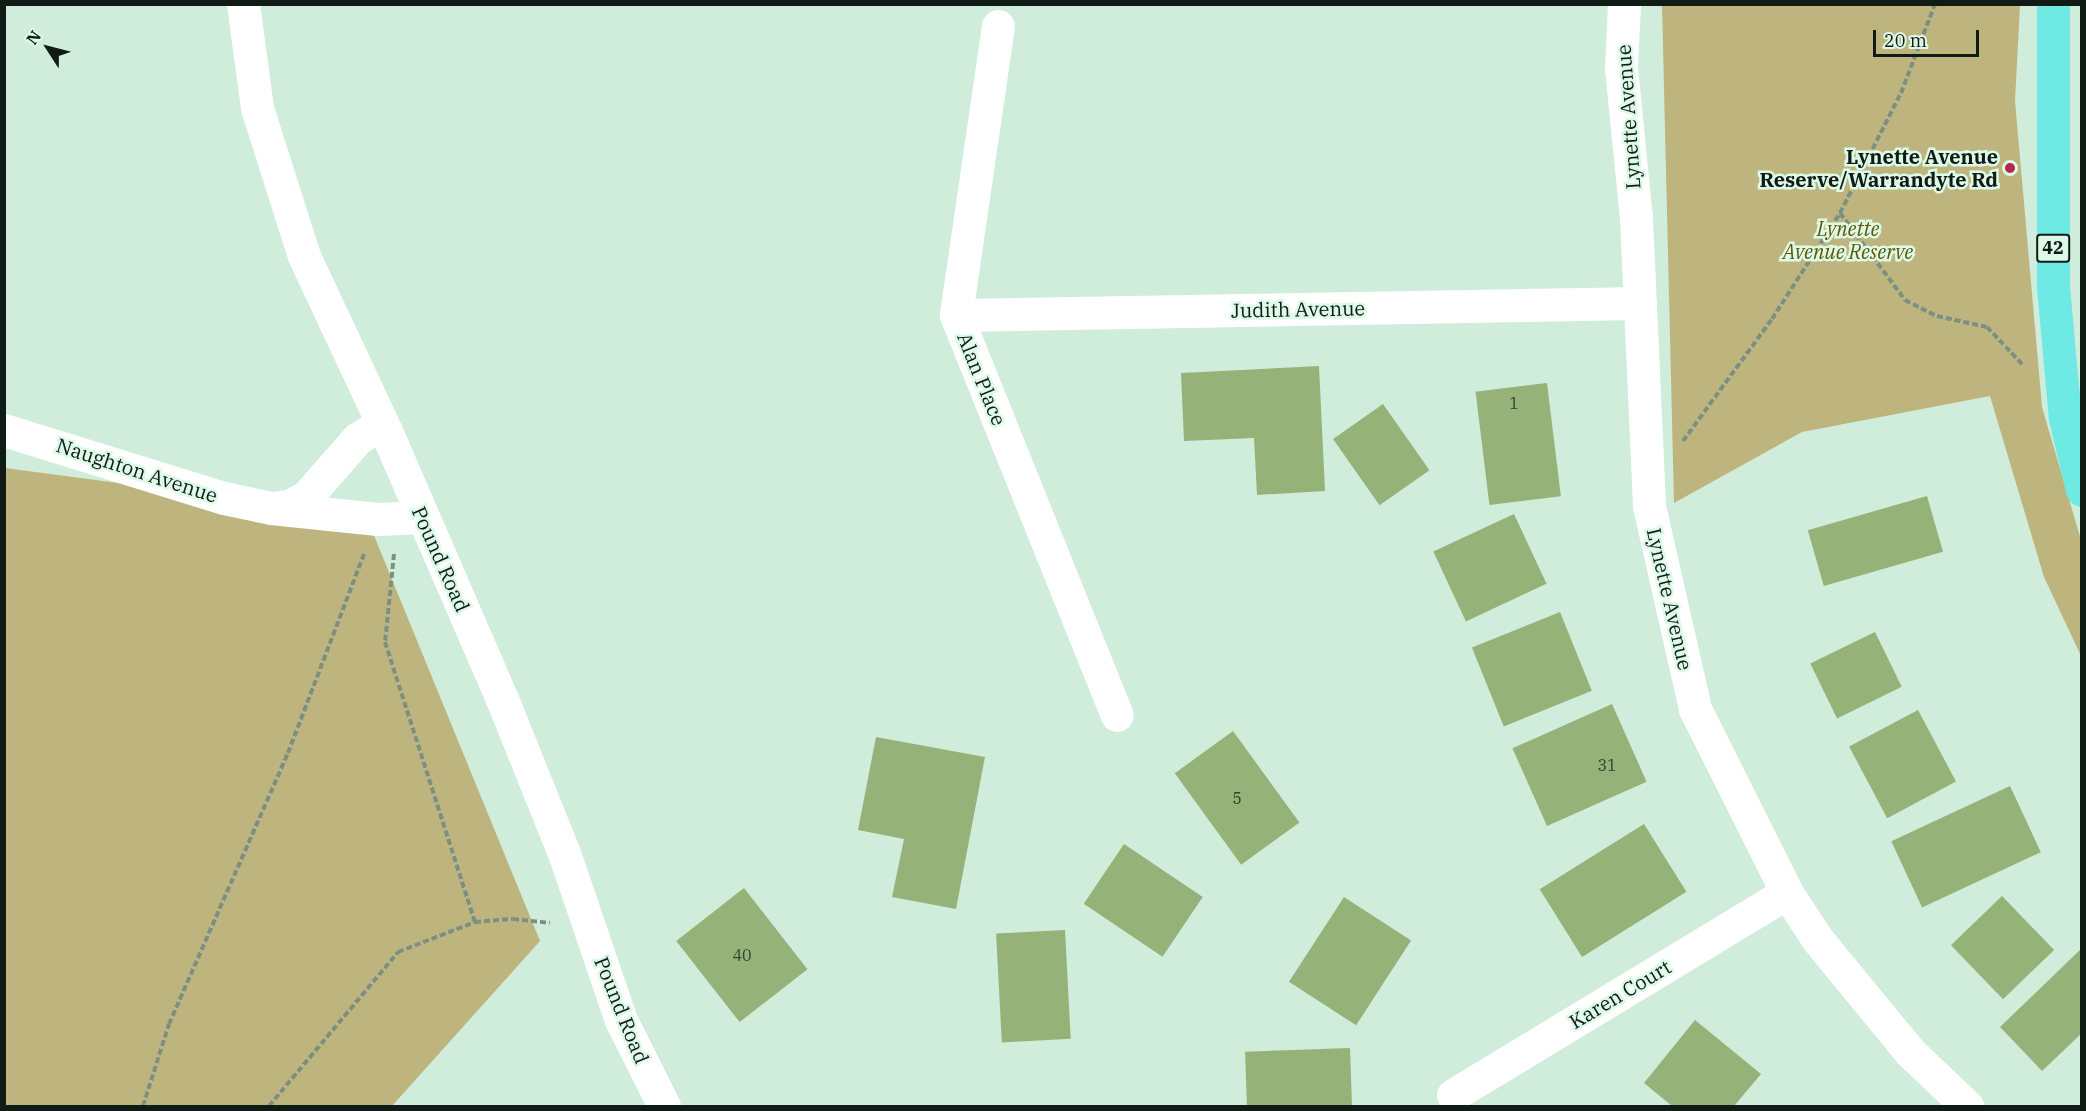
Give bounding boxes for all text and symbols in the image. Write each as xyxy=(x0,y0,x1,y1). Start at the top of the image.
north arrow xyxy=(18,18,78,78)
scale bar xyxy=(1876,18,1982,56)
text: N xyxy=(22,26,45,48)
text: 20 m xyxy=(1884,29,1927,52)
street label: Lynette Avenue xyxy=(1611,44,1645,190)
place label: Lynette Avenue Reserve/Warrandyte Rd xyxy=(1760,144,1998,191)
marker: Lynette Avenue Reserve/Warrandyte Rd xyxy=(2003,161,2017,175)
park label: Lynette Avenue Reserve xyxy=(1783,216,1913,263)
road number: 42 xyxy=(2035,233,2071,263)
street label: Judith Avenue xyxy=(1231,296,1365,322)
street label: Alan Place xyxy=(952,329,1012,429)
house number: 1 xyxy=(1509,393,1519,413)
street label: Naughton Avenue xyxy=(53,433,221,507)
street label: Pound Road xyxy=(407,502,475,616)
street label: Lynette Avenue xyxy=(1642,526,1698,672)
house number: 31 xyxy=(1597,755,1617,775)
house number: 5 xyxy=(1232,788,1242,808)
house number: 40 xyxy=(732,945,752,965)
street label: Pound Road xyxy=(590,953,654,1067)
street label: Karen Court xyxy=(1565,954,1675,1034)

